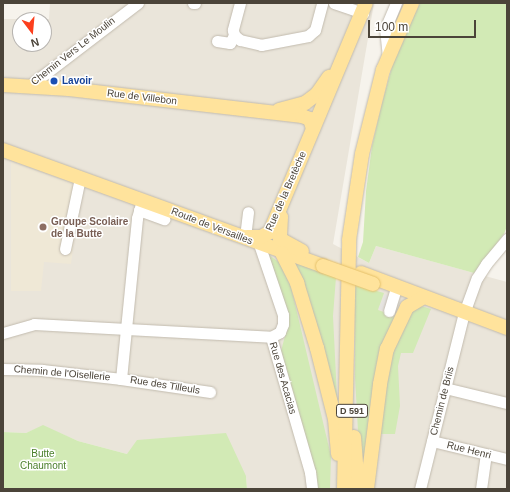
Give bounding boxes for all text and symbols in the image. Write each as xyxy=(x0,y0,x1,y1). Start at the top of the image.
north arrow xyxy=(12,12,52,52)
scale bar xyxy=(370,12,478,38)
street label: Chemin Vers Le Moulin xyxy=(29,14,117,88)
text: 100 m xyxy=(375,20,408,34)
text: N xyxy=(30,36,41,49)
place label: Lavoir xyxy=(62,75,92,87)
marker: Lavoir xyxy=(49,76,59,86)
street label: Rue de Villebon xyxy=(106,87,178,107)
street label: Rue de la Bretèche xyxy=(263,149,309,233)
street label: Route de Versailles xyxy=(170,205,254,247)
place label: Groupe Scolaire de la Butte xyxy=(51,215,128,238)
marker: Groupe Scolaire de la Butte xyxy=(38,222,48,232)
street label: Rue des Acacias xyxy=(267,340,299,416)
street label: Chemin de l'Oisellerie xyxy=(13,363,111,383)
street label: Chemin de Briis xyxy=(428,365,456,437)
street label: Rue des Tilleuls xyxy=(129,374,201,396)
road number: D 591 xyxy=(335,404,369,418)
street label: Rue Henri xyxy=(446,439,492,461)
park label: Butte Chaumont xyxy=(20,447,66,470)

